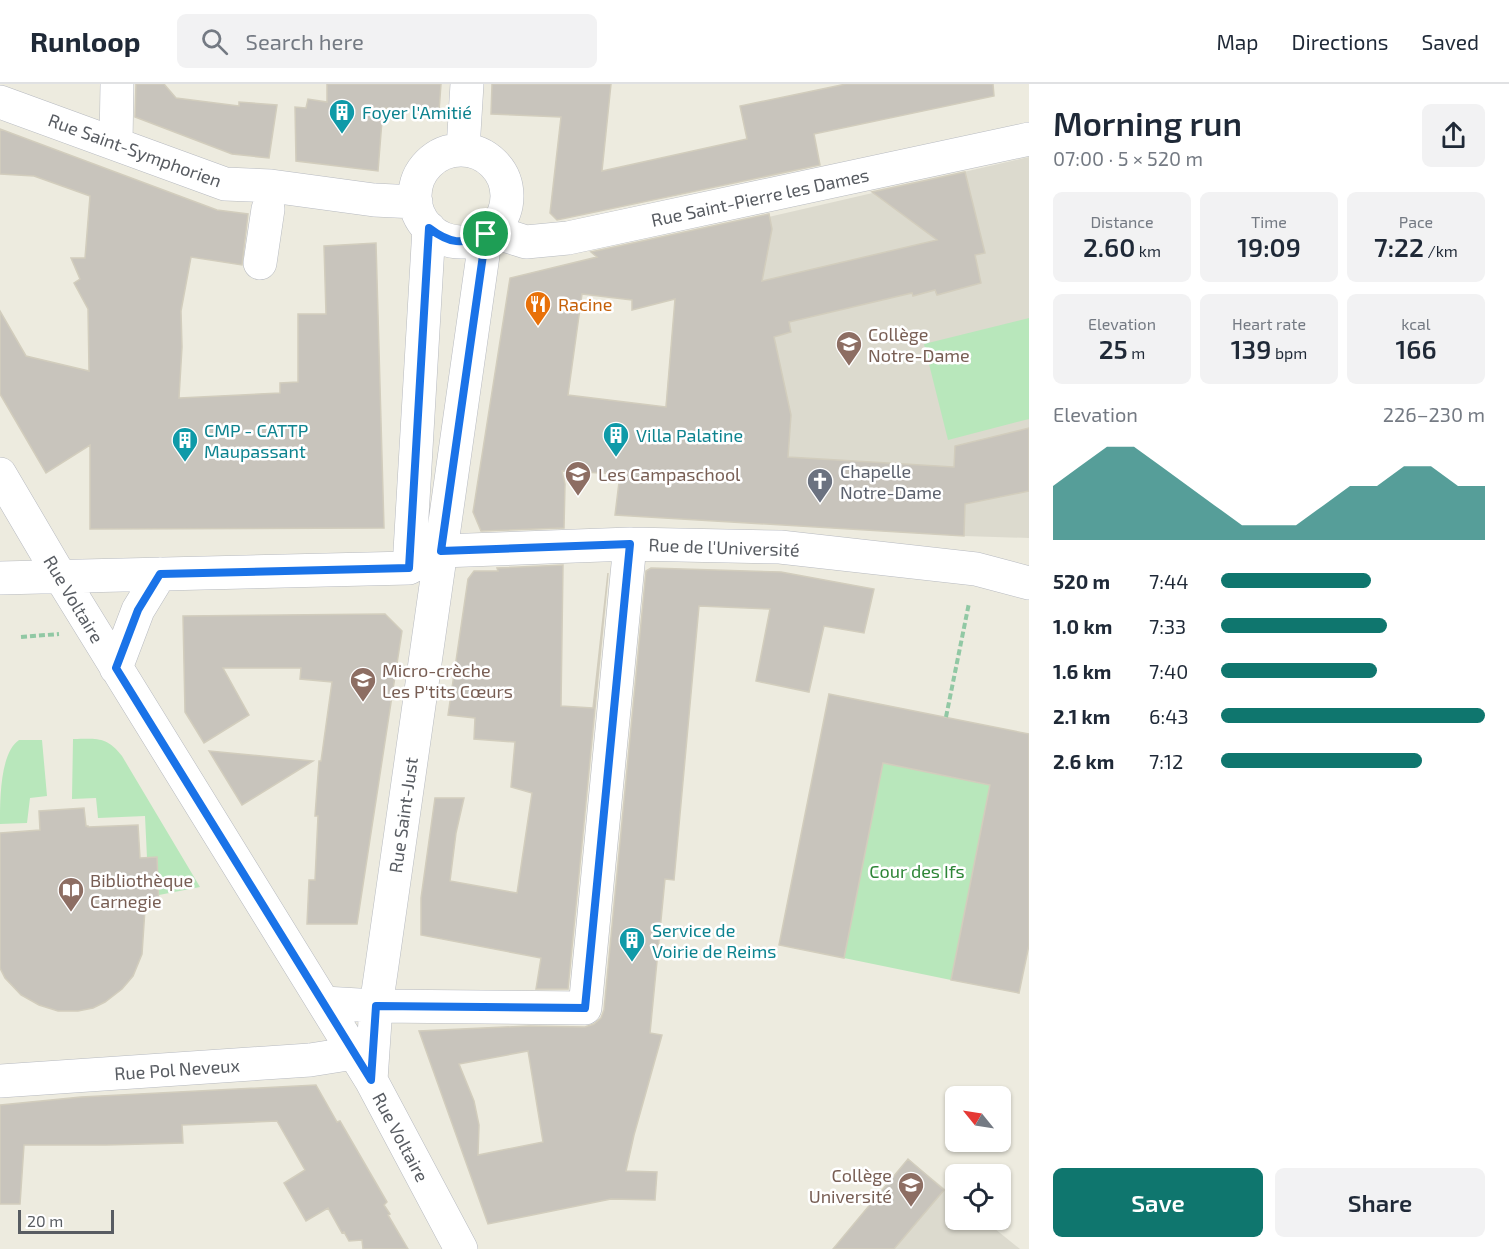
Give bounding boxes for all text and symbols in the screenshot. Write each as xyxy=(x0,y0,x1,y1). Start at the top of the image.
search box xyxy=(177,14,597,68)
text: Runloop xyxy=(30,24,141,58)
icon: search xyxy=(198,25,231,58)
text: Search here xyxy=(246,28,364,54)
text: Map xyxy=(1216,29,1259,54)
text: Directions xyxy=(1292,29,1388,54)
text: Saved xyxy=(1421,29,1479,54)
building icon: Foyer l'Amitié xyxy=(327,97,357,135)
place label: Foyer l'Amitié xyxy=(362,101,472,123)
text: Morning run xyxy=(1053,103,1242,143)
button: share xyxy=(1422,104,1485,167)
street label: Rue Saint-Symphorien xyxy=(45,108,225,192)
text: 07:00 · 5 × 520 m xyxy=(1053,146,1203,170)
street label: Rue Saint-Pierre les Dames xyxy=(649,163,871,231)
pin xyxy=(460,208,511,259)
text: Distance xyxy=(1090,212,1154,231)
text: Time xyxy=(1251,212,1287,231)
text: Pace xyxy=(1399,212,1433,231)
icon: arrive xyxy=(469,217,502,250)
text: 2.60 xyxy=(1083,231,1135,262)
text: 19:09 xyxy=(1237,231,1301,262)
text: 7:22 xyxy=(1374,231,1424,262)
text: km xyxy=(1135,241,1161,260)
text: /km xyxy=(1424,241,1458,260)
restaurant icon: Racine xyxy=(523,289,553,327)
place label: Racine xyxy=(558,293,612,315)
text: Elevation xyxy=(1088,314,1156,333)
text: Heart rate xyxy=(1232,314,1306,333)
text: kcal xyxy=(1401,314,1431,333)
place label: Collège Notre-Dame xyxy=(868,323,970,366)
school or university icon: Collège Notre-Dame xyxy=(834,329,864,367)
text: 25 xyxy=(1099,333,1128,364)
text: 139 xyxy=(1231,333,1271,364)
text: 166 xyxy=(1395,333,1437,364)
text: m xyxy=(1128,343,1145,362)
text: bpm xyxy=(1271,343,1307,362)
text: Elevation xyxy=(1053,402,1138,426)
text: 226–230 m xyxy=(1383,402,1485,426)
place label: CMP - CATTP Maupassant xyxy=(204,419,308,462)
building icon: Villa Palatine xyxy=(601,420,631,458)
place label: Villa Palatine xyxy=(636,424,743,446)
building icon: CMP - CATTP Maupassant xyxy=(170,425,200,463)
school or university icon: Les Campaschool xyxy=(563,459,593,497)
place label: Chapelle Notre-Dame xyxy=(840,460,942,503)
place label: Les Campaschool xyxy=(598,463,741,485)
church icon: Chapelle Notre-Dame xyxy=(805,466,835,504)
street label: Rue de l'Université xyxy=(648,533,800,561)
street label: Rue Voltaire xyxy=(39,551,109,647)
text: 520 m xyxy=(1053,569,1110,593)
text: 7:44 xyxy=(1149,569,1189,593)
text: 1.0 km xyxy=(1053,614,1112,638)
text: 7:33 xyxy=(1149,614,1186,638)
place label: Micro-crèche Les P'tits Cœurs xyxy=(382,659,513,702)
text: 1.6 km xyxy=(1053,659,1111,683)
text: 7:40 xyxy=(1149,659,1188,683)
school or university icon: Micro-crèche Les P'tits Cœurs xyxy=(348,665,378,703)
text: 2.1 km xyxy=(1053,704,1110,728)
text: 6:43 xyxy=(1149,704,1189,728)
text: 2.6 km xyxy=(1053,749,1114,773)
text: 7:12 xyxy=(1149,749,1183,773)
street label: Rue Saint-Just xyxy=(384,756,422,874)
park label: Cour des Ifs xyxy=(869,860,965,882)
place label: Bibliothèque Carnegie xyxy=(90,869,193,912)
library icon: Bibliothèque Carnegie xyxy=(56,875,86,913)
place label: Service de Voirie de Reims xyxy=(652,919,776,962)
building icon: Service de Voirie de Reims xyxy=(617,925,647,963)
street label: Rue Pol Neveux xyxy=(113,1054,241,1084)
north arrow xyxy=(945,1086,1011,1152)
map controls xyxy=(945,1086,1011,1230)
street label: Rue Voltaire xyxy=(368,1088,434,1186)
place label: Collège Université xyxy=(809,1164,892,1207)
button: locate xyxy=(945,1164,1011,1230)
button: Save xyxy=(1053,1168,1263,1237)
button: Share xyxy=(1275,1168,1485,1237)
school or university icon: Collège Université xyxy=(896,1170,926,1208)
scale bar xyxy=(18,1207,114,1234)
text: 20 m xyxy=(27,1211,63,1230)

